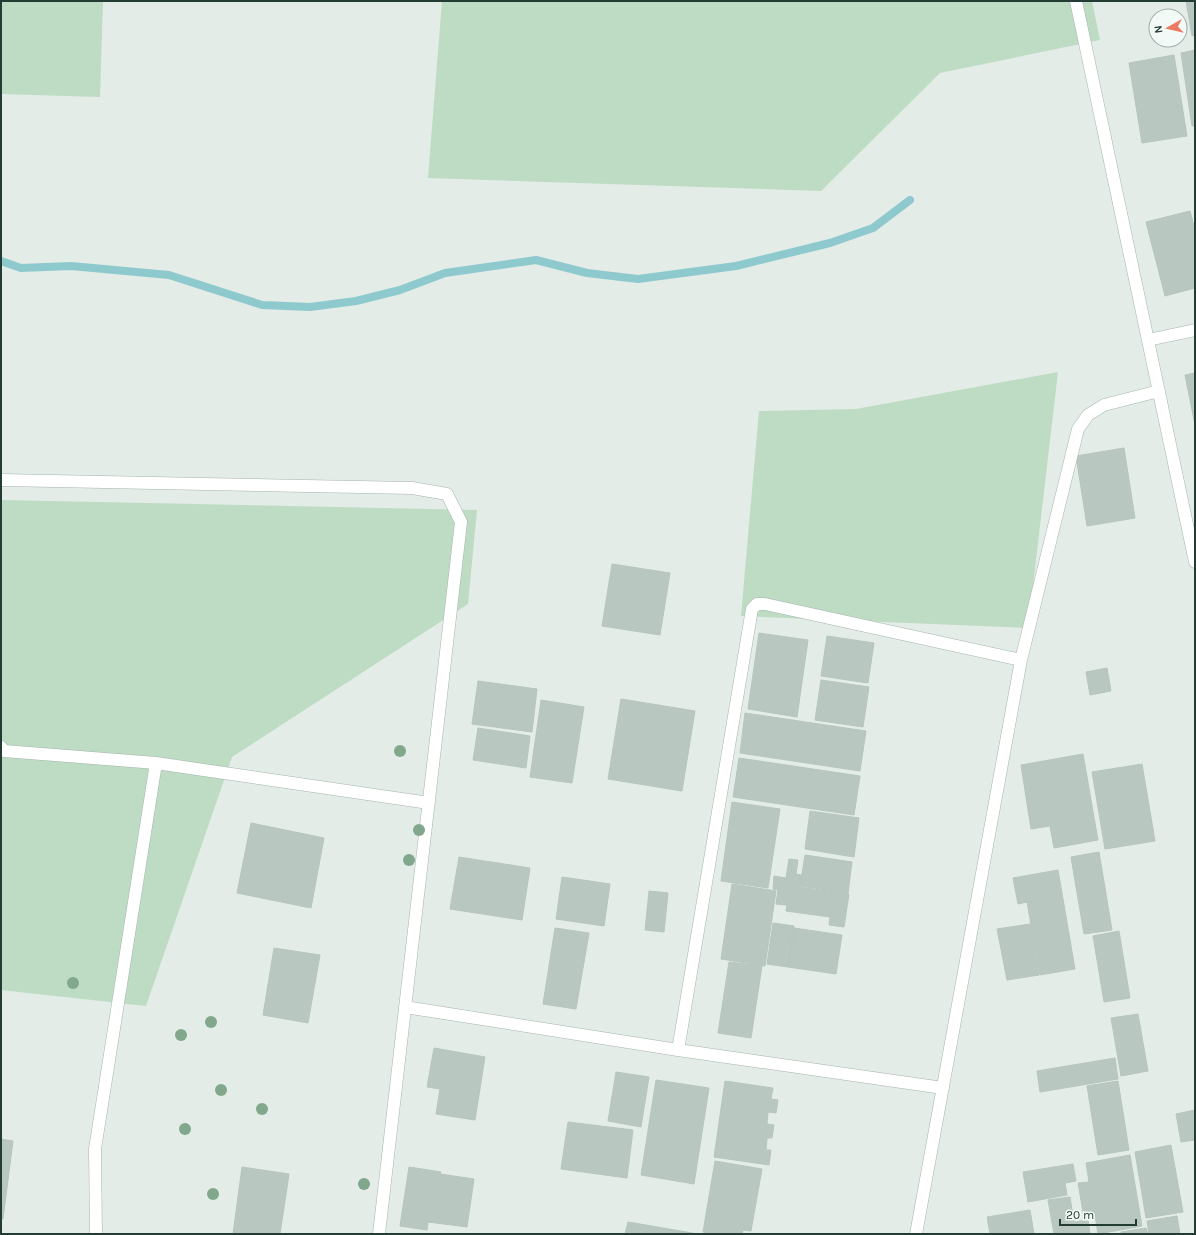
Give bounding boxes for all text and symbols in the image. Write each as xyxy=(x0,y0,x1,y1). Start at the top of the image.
north arrow xyxy=(1148,8,1188,48)
text: N xyxy=(1152,25,1166,34)
scale bar xyxy=(1060,1201,1136,1227)
text: 20 m xyxy=(1066,1208,1094,1222)

